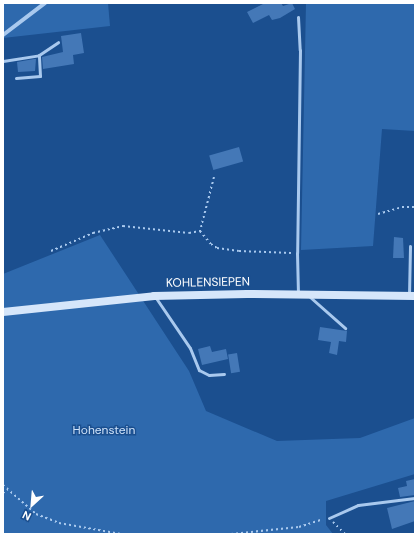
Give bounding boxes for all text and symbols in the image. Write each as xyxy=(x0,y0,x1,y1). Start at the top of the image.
street label: KOHLENSIEPEN xyxy=(166,275,250,291)
park label: Hohenstein xyxy=(73,424,135,438)
north arrow xyxy=(12,485,52,525)
text: N xyxy=(20,508,33,524)

